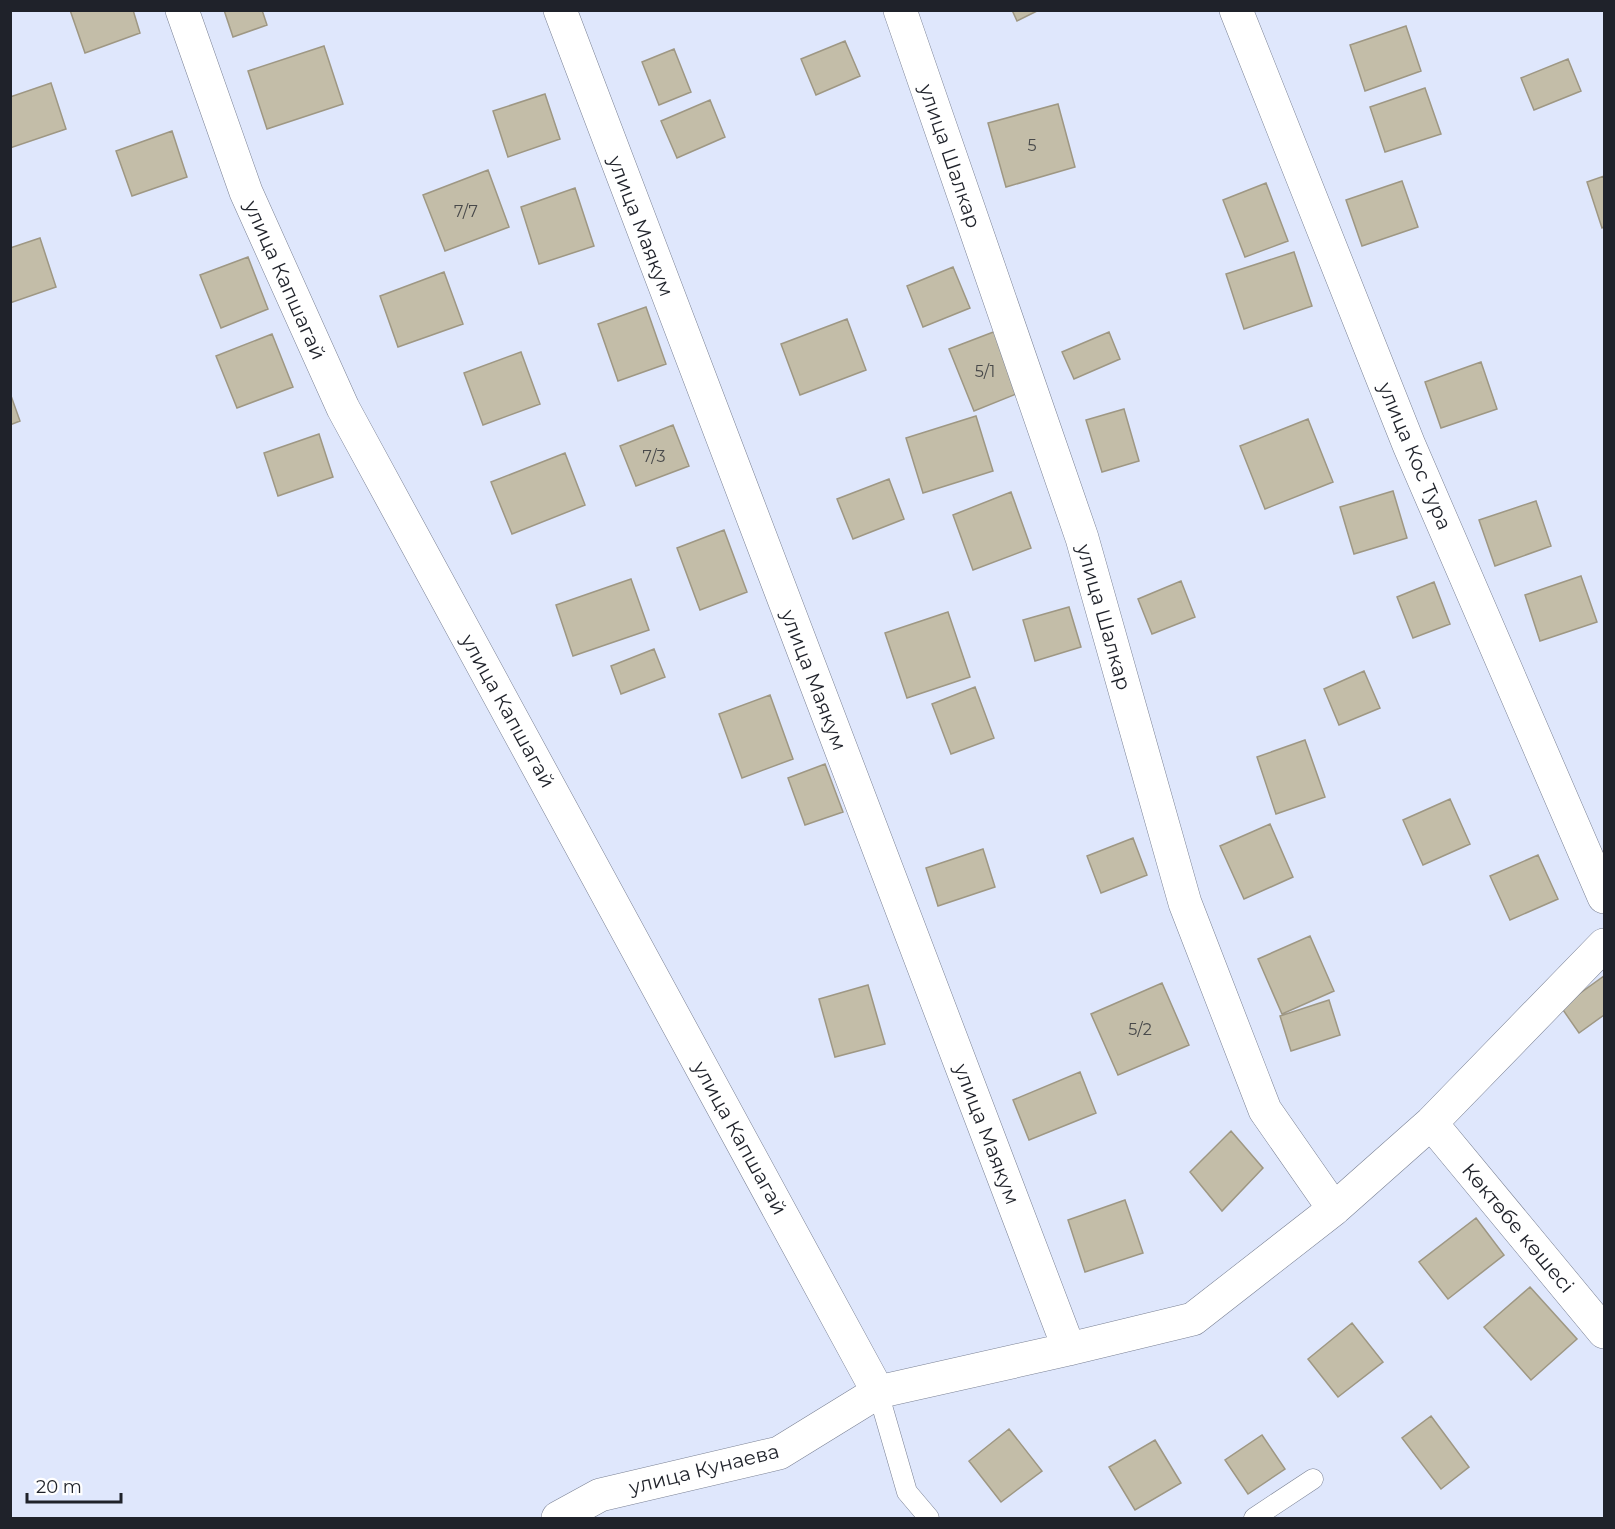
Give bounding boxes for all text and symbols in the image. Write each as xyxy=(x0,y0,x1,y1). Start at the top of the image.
street label: улица Шалкар xyxy=(914,80,986,231)
house number: 5 xyxy=(1027,136,1037,155)
street label: улица Маякум xyxy=(603,151,679,300)
street label: улица Капшагай xyxy=(239,196,331,363)
house number: 7/7 xyxy=(454,202,478,221)
house number: 5/1 xyxy=(975,362,995,381)
street label: улица Кос Тура xyxy=(1373,378,1457,533)
house number: 7/3 xyxy=(642,447,666,466)
street label: улица Шалкар xyxy=(1071,540,1136,693)
street label: улица Маякум xyxy=(776,605,852,754)
street label: улица Капшагай xyxy=(455,629,560,792)
house number: 5/2 xyxy=(1128,1020,1152,1039)
street label: улица Капшагай xyxy=(687,1056,792,1219)
street label: улица Маякум xyxy=(949,1059,1025,1208)
street label: Көктөбе көшесі xyxy=(1457,1158,1579,1298)
street label: улица Кунаева xyxy=(626,1439,781,1499)
scale bar xyxy=(27,1466,122,1504)
text: 20 m xyxy=(36,1476,82,1498)

